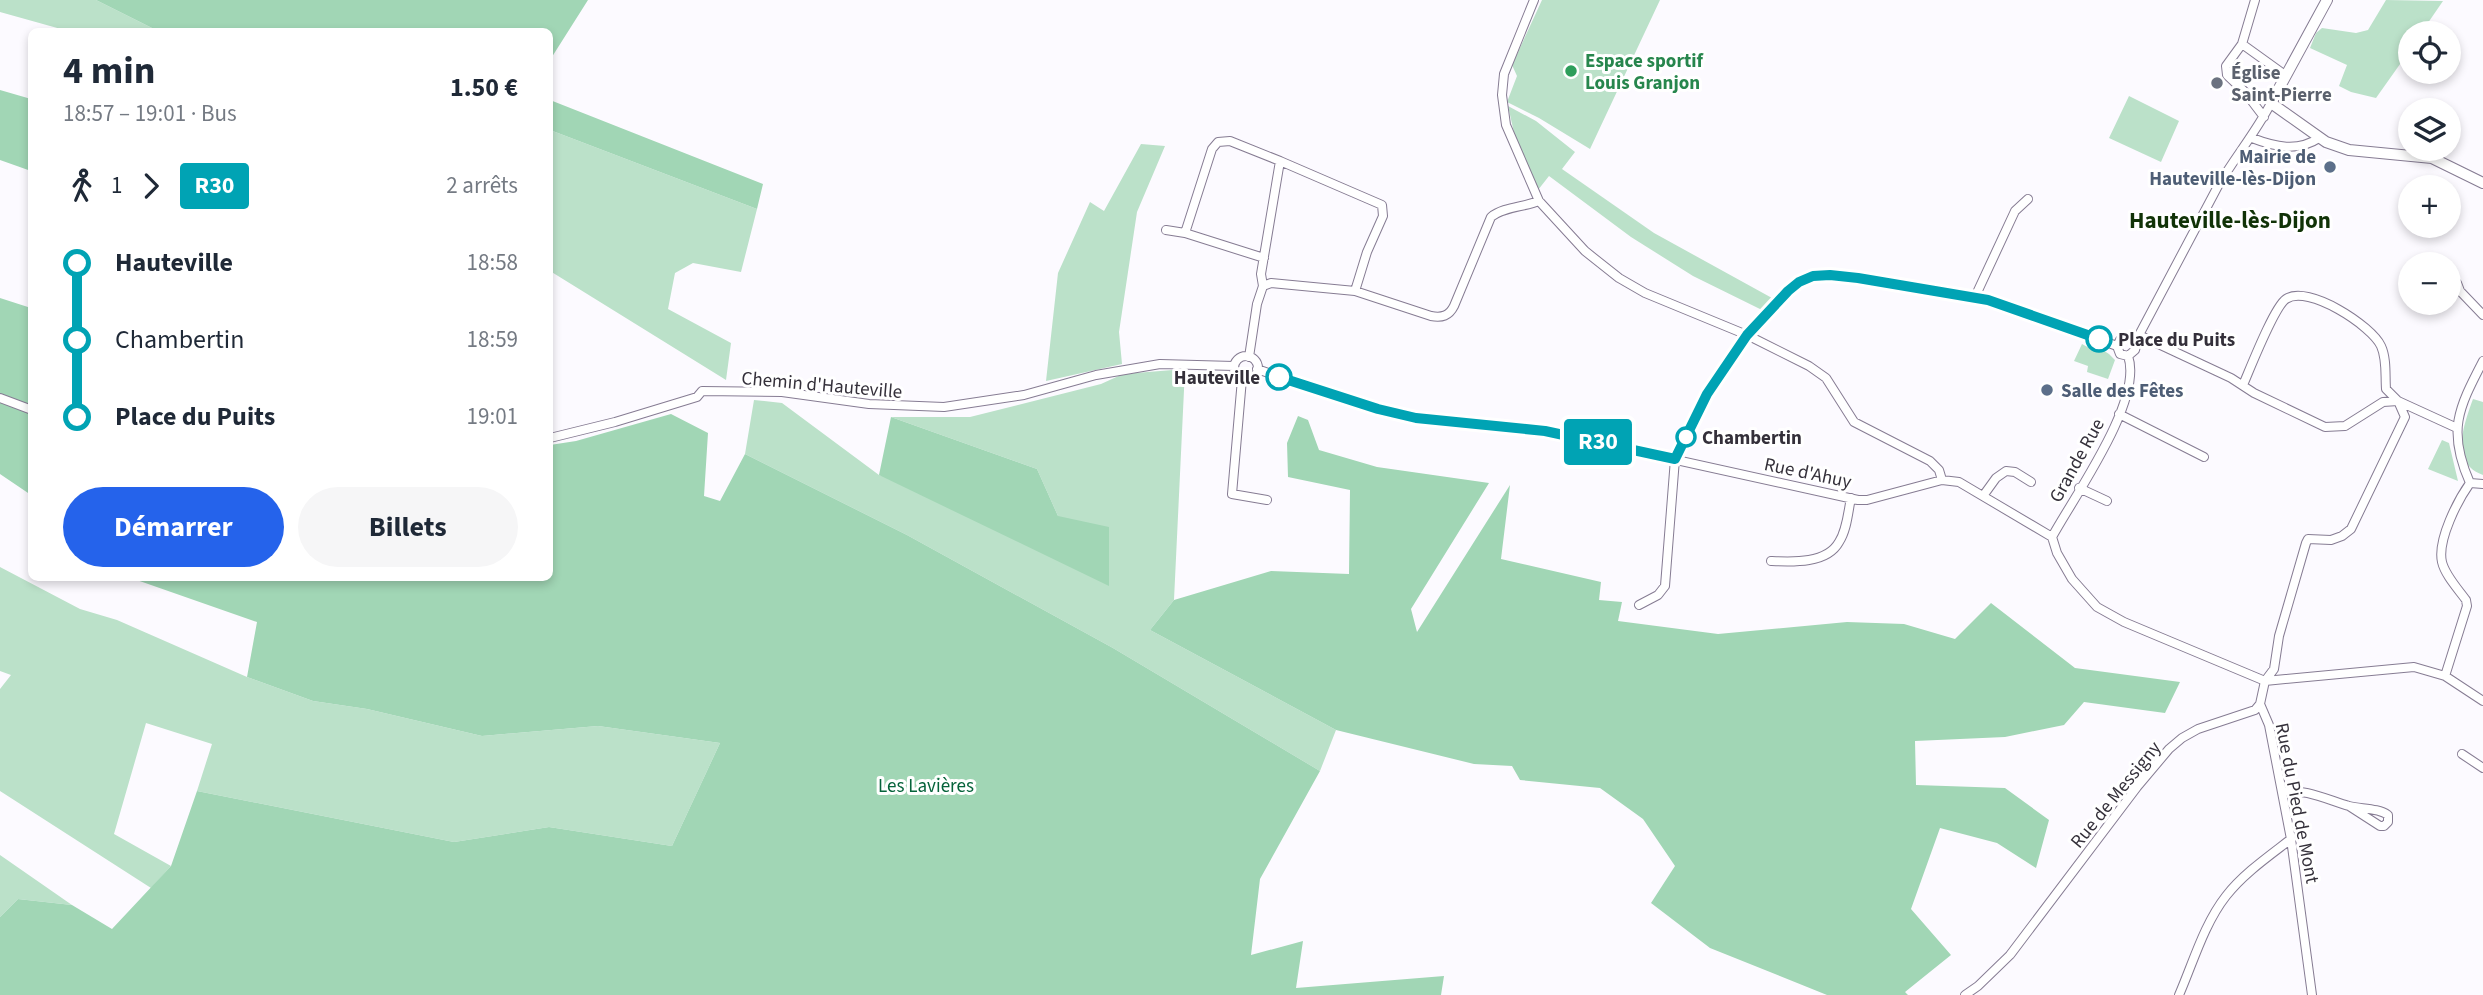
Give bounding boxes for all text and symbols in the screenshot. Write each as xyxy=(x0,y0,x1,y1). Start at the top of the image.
map controls xyxy=(2398,21,2461,315)
button: locate xyxy=(2398,21,2461,84)
text: 4 min xyxy=(63,44,155,98)
place label: Espace sportif Louis Granjon xyxy=(1585,48,1704,97)
place label: Église Saint-Pierre xyxy=(2231,60,2332,109)
marker: Espace sportif Louis Granjon xyxy=(1563,63,1579,79)
text: 1.50 € xyxy=(450,69,518,106)
marker: Église Saint-Pierre xyxy=(2209,75,2225,91)
text: 18:57 – 19:01 · Bus xyxy=(63,97,237,130)
button: layers xyxy=(2398,98,2461,161)
place label: Mairie de Hauteville-lès-Dijon xyxy=(2149,144,2316,193)
marker: Mairie de Hauteville-lès-Dijon xyxy=(2322,159,2338,175)
icon: walk xyxy=(63,167,101,205)
icon: forward xyxy=(132,167,170,205)
text: R30 xyxy=(194,168,235,203)
text: 1 xyxy=(111,169,122,202)
text: 2 arrêts xyxy=(446,169,518,202)
button: + xyxy=(2398,175,2461,238)
district label: Hauteville-lès-Dijon xyxy=(2129,204,2331,237)
text: Hauteville xyxy=(115,244,233,281)
text: 18:58 xyxy=(467,246,518,279)
button: − xyxy=(2398,252,2461,315)
text: Chambertin xyxy=(115,321,244,358)
text: 18:59 xyxy=(467,323,518,356)
marker: Place du Puits xyxy=(2086,326,2112,352)
place label: Place du Puits xyxy=(2118,327,2235,354)
marker: Hauteville xyxy=(1266,364,1292,390)
street label: Chemin d'Hauteville xyxy=(740,365,903,406)
place label: Hauteville xyxy=(1174,365,1260,392)
place label: Salle des Fêtes xyxy=(2061,378,2183,405)
marker: Salle des Fêtes xyxy=(2039,382,2055,398)
text: Place du Puits xyxy=(115,398,275,435)
text: 19:01 xyxy=(467,400,518,433)
street label: Grande Rue xyxy=(2043,414,2111,508)
line badge: R30 xyxy=(1558,419,1638,465)
text: R30 xyxy=(1578,424,1618,459)
place label: Chambertin xyxy=(1702,425,1802,452)
marker: Chambertin xyxy=(1676,427,1696,447)
street label: Rue d'Ahuy xyxy=(1762,451,1854,496)
button: Démarrer xyxy=(63,487,284,567)
button: Billets xyxy=(298,487,518,567)
street label: Rue du Pied de Mont xyxy=(2268,721,2325,886)
street label: Rue de Messigny xyxy=(2065,736,2168,854)
park label: Les Lavières xyxy=(878,773,974,800)

